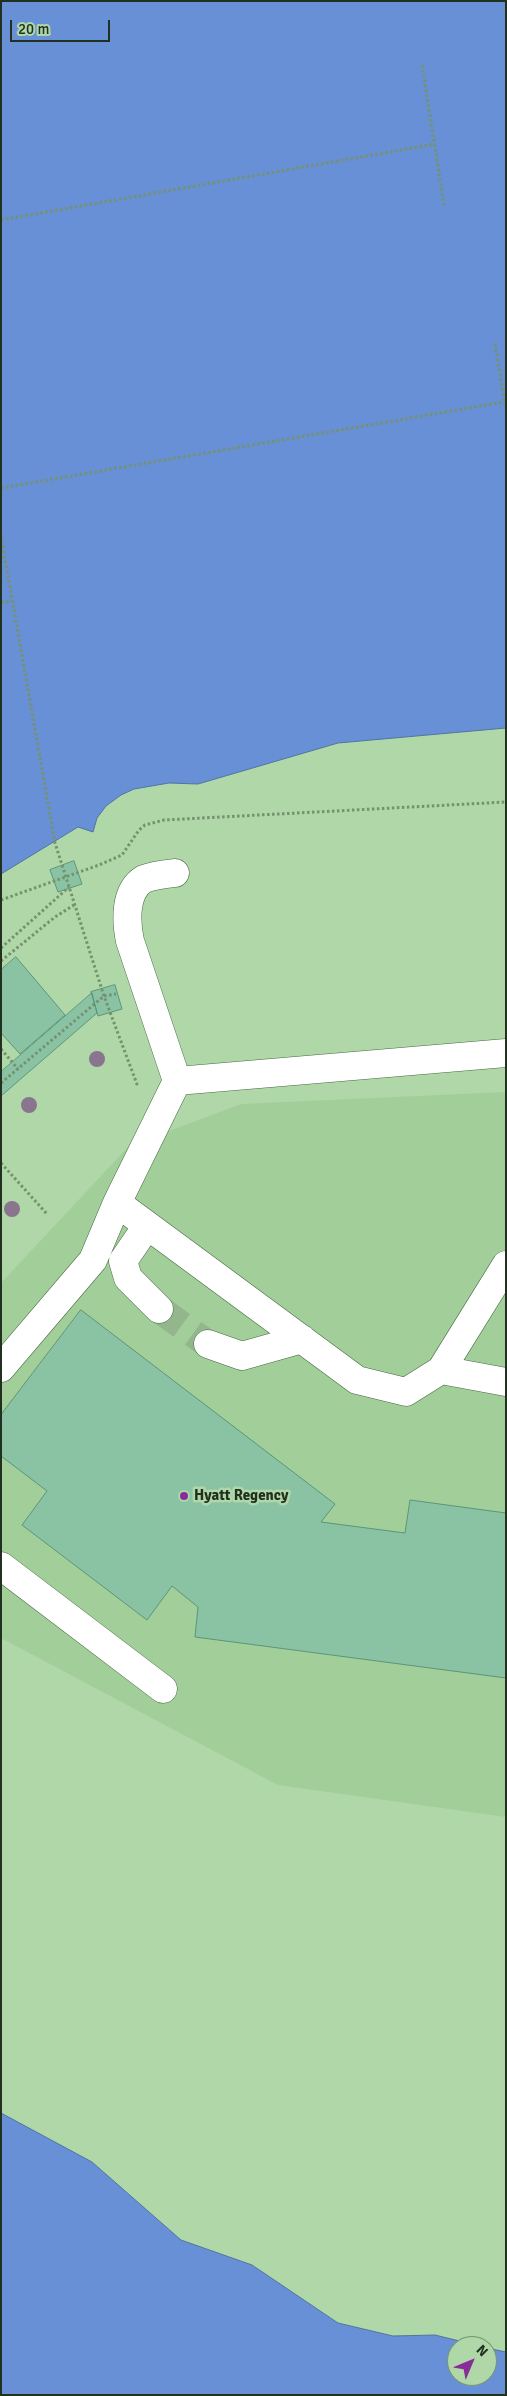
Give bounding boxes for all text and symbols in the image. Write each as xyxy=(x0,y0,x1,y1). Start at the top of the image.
scale bar xyxy=(12,10,112,42)
text: 20 m xyxy=(18,20,49,38)
place label: Hyatt Regency xyxy=(194,1487,288,1505)
marker: Hyatt Regency xyxy=(178,1490,190,1502)
north arrow xyxy=(447,2336,497,2386)
text: N xyxy=(473,2341,492,2360)

